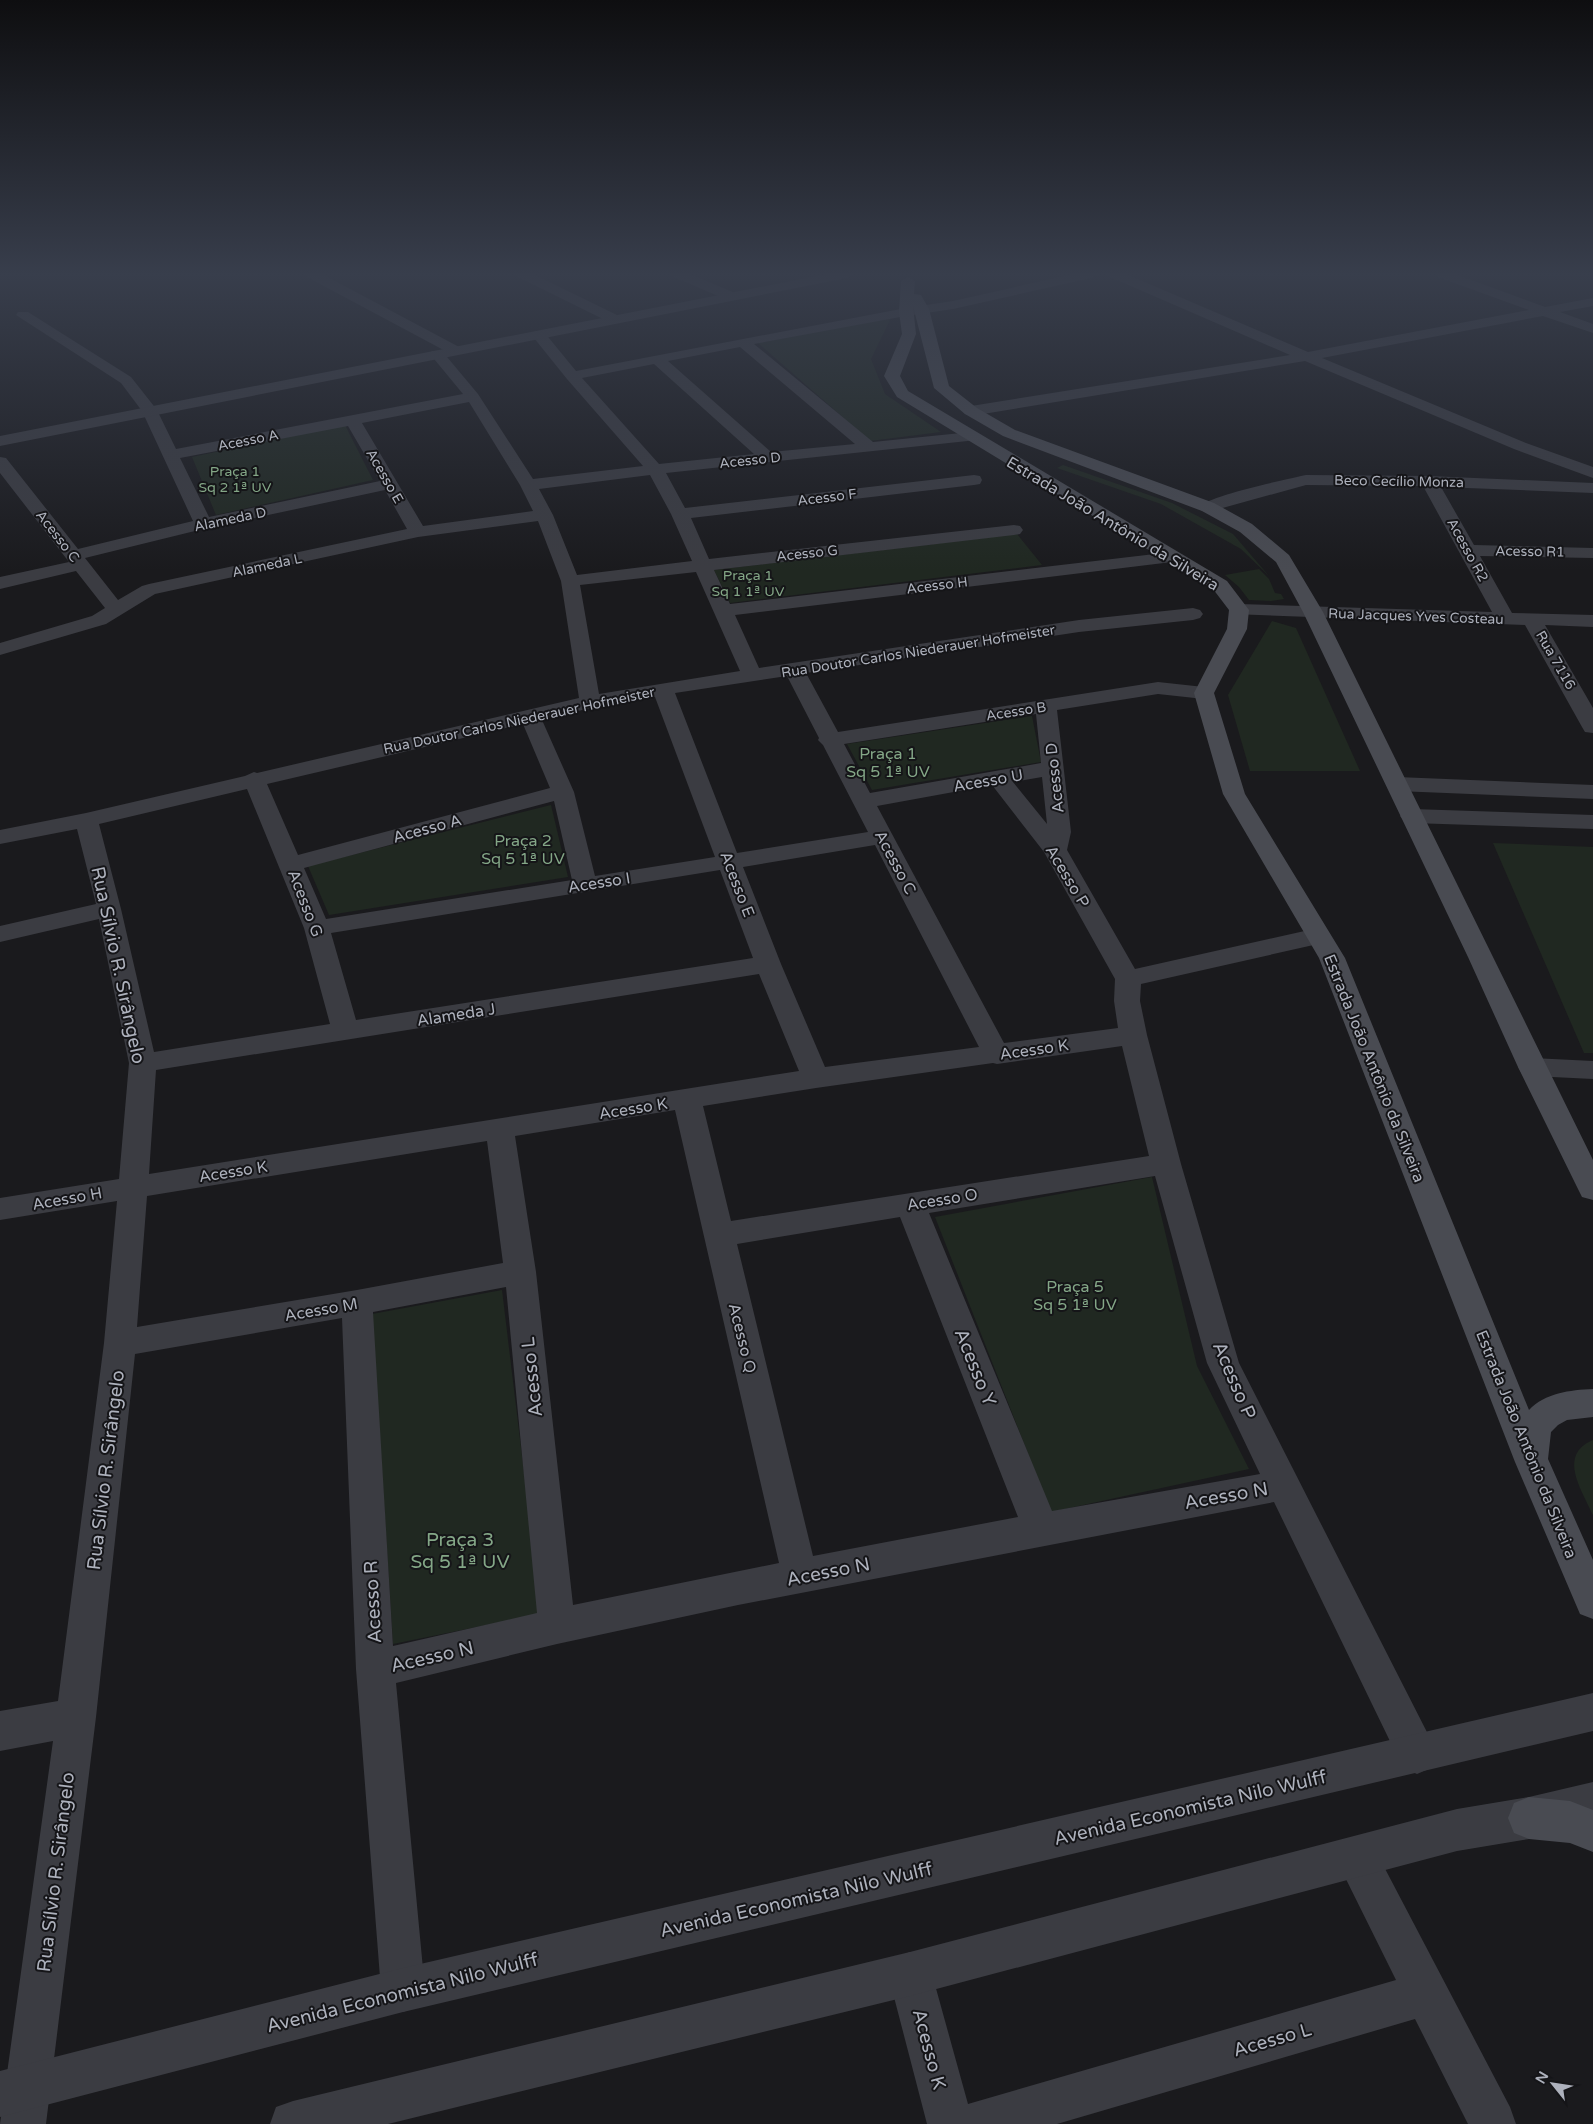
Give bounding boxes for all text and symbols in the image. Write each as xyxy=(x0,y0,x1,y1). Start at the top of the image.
street label: Acesso A xyxy=(216,426,280,455)
street label: Acesso E xyxy=(362,446,407,507)
street label: Acesso D xyxy=(718,449,782,472)
street label: Estrada João Antônio da Silveira xyxy=(1003,452,1222,595)
park label: Praça 1 Sq 2 1ª UV xyxy=(198,463,272,496)
street label: Beco Cecílio Monza xyxy=(1334,472,1464,491)
street label: Acesso F xyxy=(796,485,858,510)
street label: Alameda D xyxy=(192,504,268,535)
street label: Acesso C xyxy=(32,507,83,566)
street label: Acesso R2 xyxy=(1443,516,1492,585)
street label: Acesso G xyxy=(775,542,839,565)
street label: Acesso R1 xyxy=(1495,542,1565,561)
street label: Alameda L xyxy=(231,550,304,581)
park label: Praça 1 Sq 1 1ª UV xyxy=(711,567,785,600)
street label: Acesso H xyxy=(905,573,969,598)
street label: Rua Jacques Yves Costeau xyxy=(1328,605,1504,628)
street label: Rua Doutor Carlos Niederauer Hofmeister xyxy=(780,621,1057,682)
street label: Rua 7116 xyxy=(1532,628,1579,693)
street label: Rua Doutor Carlos Niederauer Hofmeister xyxy=(382,683,657,758)
street label: Acesso B xyxy=(985,698,1047,725)
street label: Acesso D xyxy=(1041,742,1069,814)
park label: Praça 1 Sq 5 1ª UV xyxy=(846,744,930,782)
street label: Acesso U xyxy=(952,765,1025,797)
street label: Acesso A xyxy=(391,810,464,848)
street label: Acesso C xyxy=(870,827,920,898)
park label: Praça 2 Sq 5 1ª UV xyxy=(481,831,565,869)
street label: Acesso P xyxy=(1041,842,1094,912)
street label: Acesso E xyxy=(715,849,759,920)
street label: Rua Sílvio R. Sirângelo xyxy=(86,865,150,1066)
street label: Acesso G xyxy=(283,867,327,940)
street label: Acesso I xyxy=(566,868,632,898)
street label: Estrada João Antônio da Silveira xyxy=(1319,951,1429,1185)
street label: Alameda J xyxy=(415,999,497,1031)
street label: Acesso K xyxy=(998,1035,1070,1065)
street label: Acesso K xyxy=(597,1094,669,1124)
street label: Acesso K xyxy=(197,1157,269,1187)
street label: Acesso H xyxy=(31,1183,104,1215)
street label: Acesso O xyxy=(905,1185,979,1215)
park label: Praça 5 Sq 5 1ª UV xyxy=(1033,1277,1117,1315)
street label: Acesso M xyxy=(283,1294,359,1326)
street label: Acesso Q xyxy=(724,1301,760,1375)
street label: Acesso Y xyxy=(950,1325,1001,1409)
street label: Estrada João Antônio da Silveira xyxy=(1471,1327,1581,1561)
street label: Acesso L xyxy=(517,1336,547,1418)
street label: Acesso P xyxy=(1208,1338,1260,1423)
street label: Rua Sílvio R. Sirângelo xyxy=(83,1369,129,1571)
street label: Acesso N xyxy=(1183,1478,1270,1514)
park label: Praça 3 Sq 5 1ª UV xyxy=(410,1529,510,1573)
street label: Acesso N xyxy=(784,1553,872,1591)
street label: Acesso R xyxy=(360,1560,386,1644)
street label: Acesso N xyxy=(388,1637,476,1677)
street label: Avenida Economista Nilo Wulff xyxy=(1052,1766,1329,1850)
street label: Rua Sílvio R. Sirângelo xyxy=(33,1771,79,1973)
street label: Avenida Economista Nilo Wulff xyxy=(658,1858,935,1942)
street label: Avenida Economista Nilo Wulff xyxy=(264,1948,541,2037)
street label: Acesso K xyxy=(908,2007,950,2092)
street label: Acesso L xyxy=(1231,2018,1314,2062)
north arrow xyxy=(1528,2059,1578,2109)
text: N xyxy=(1532,2069,1552,2087)

